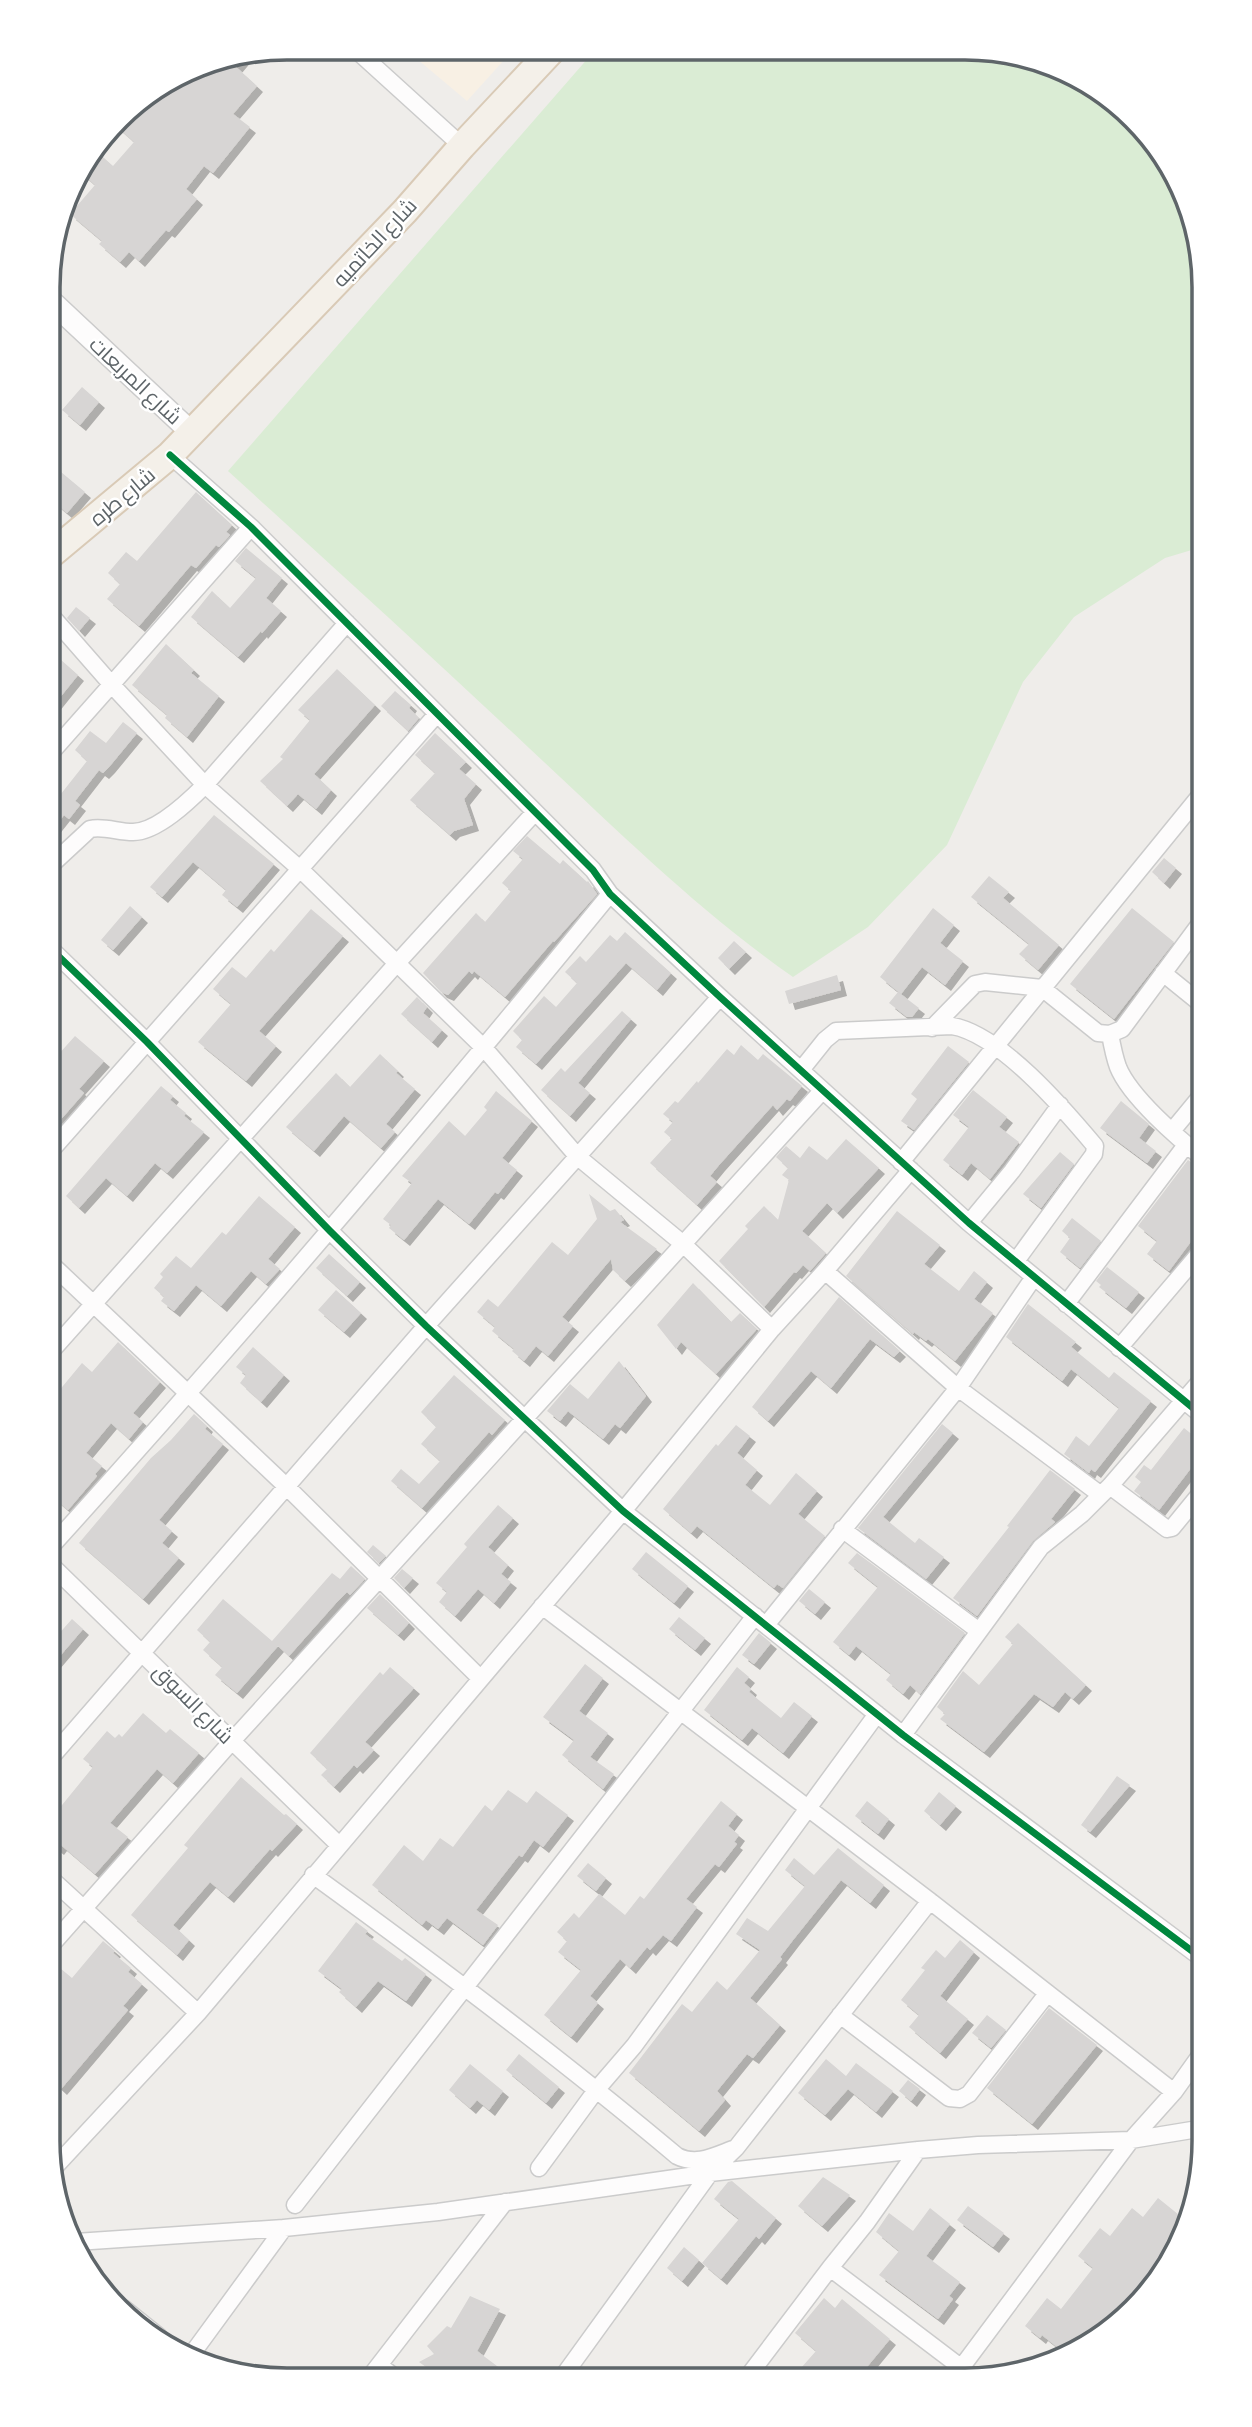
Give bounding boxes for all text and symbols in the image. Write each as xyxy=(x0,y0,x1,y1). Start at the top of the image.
street label: شارع الخاتميه xyxy=(327,193,423,293)
street label: شارع المربعات xyxy=(83,331,187,431)
street label: شارع طره xyxy=(85,462,161,532)
street label: شارع السوق xyxy=(147,1658,239,1750)

